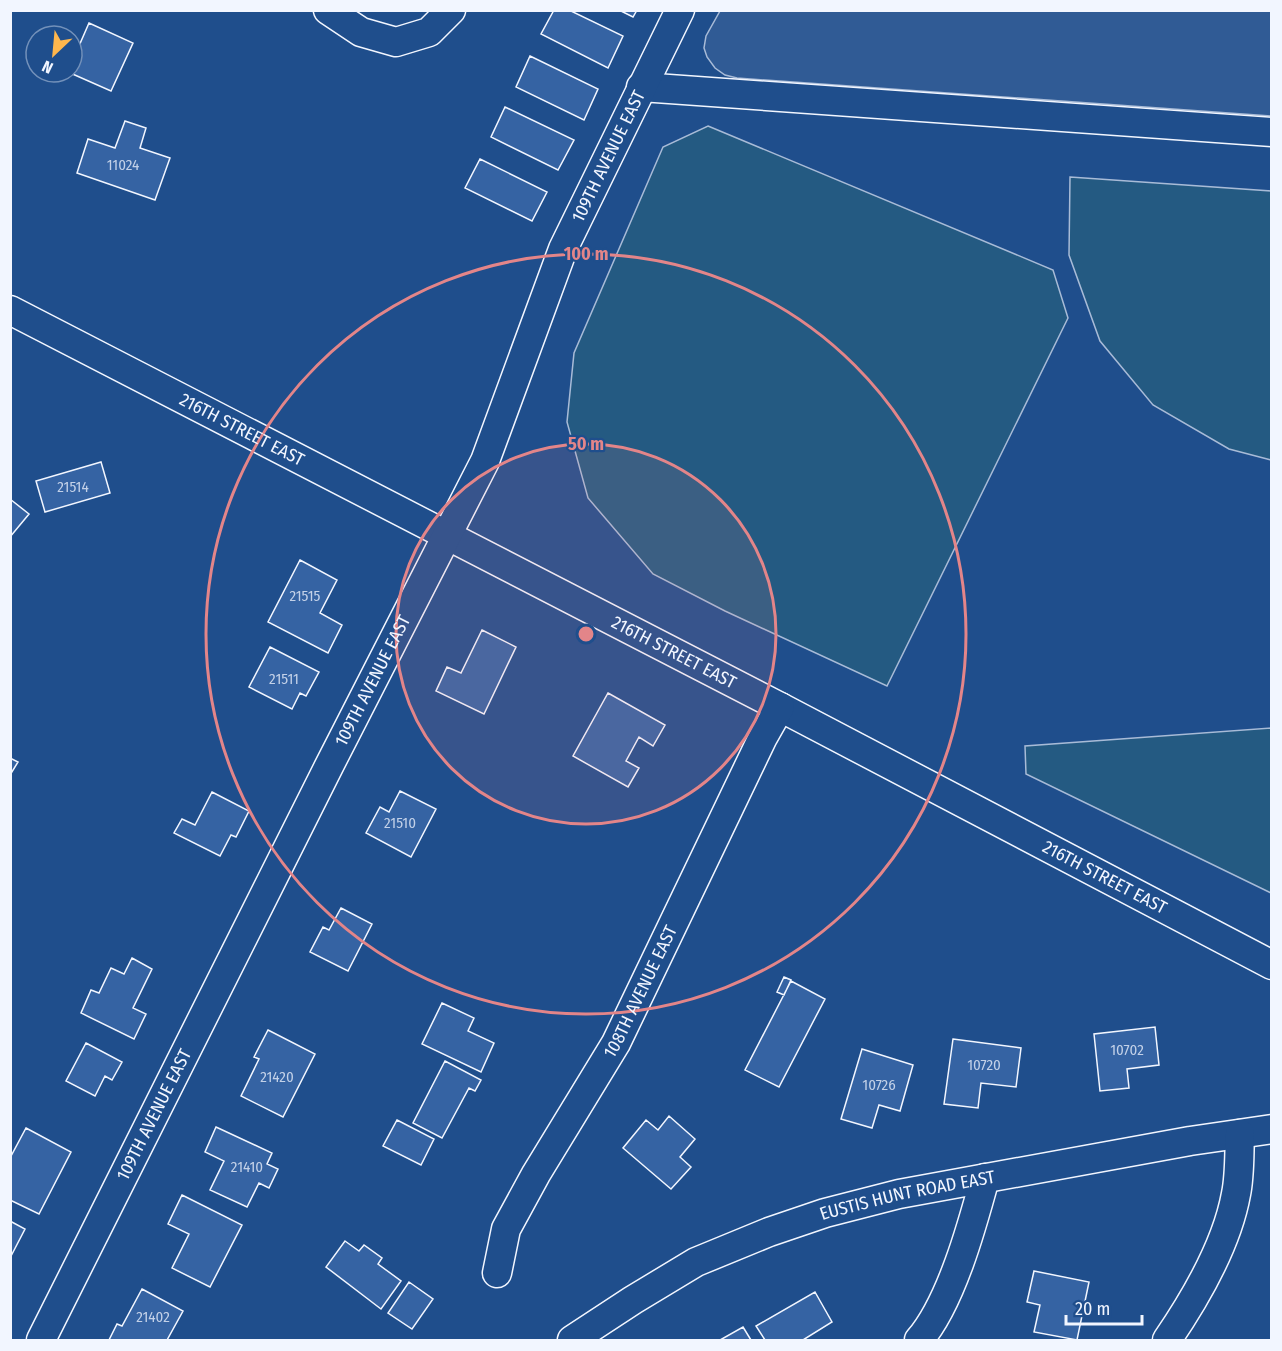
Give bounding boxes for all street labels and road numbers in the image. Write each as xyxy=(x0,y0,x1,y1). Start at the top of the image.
street label: 109TH AVENUE EAST xyxy=(567,86,650,226)
street label: 216TH STREET EAST xyxy=(176,388,309,471)
street label: 109TH AVENUE EAST xyxy=(330,611,416,750)
street label: 216TH STREET EAST xyxy=(608,611,741,694)
street label: 216TH STREET EAST xyxy=(1039,836,1171,919)
street label: 108TH AVENUE EAST xyxy=(599,921,682,1062)
street label: 109TH AVENUE EAST xyxy=(112,1045,196,1184)
street label: EUSTIS HUNT ROAD EAST xyxy=(817,1166,997,1225)

